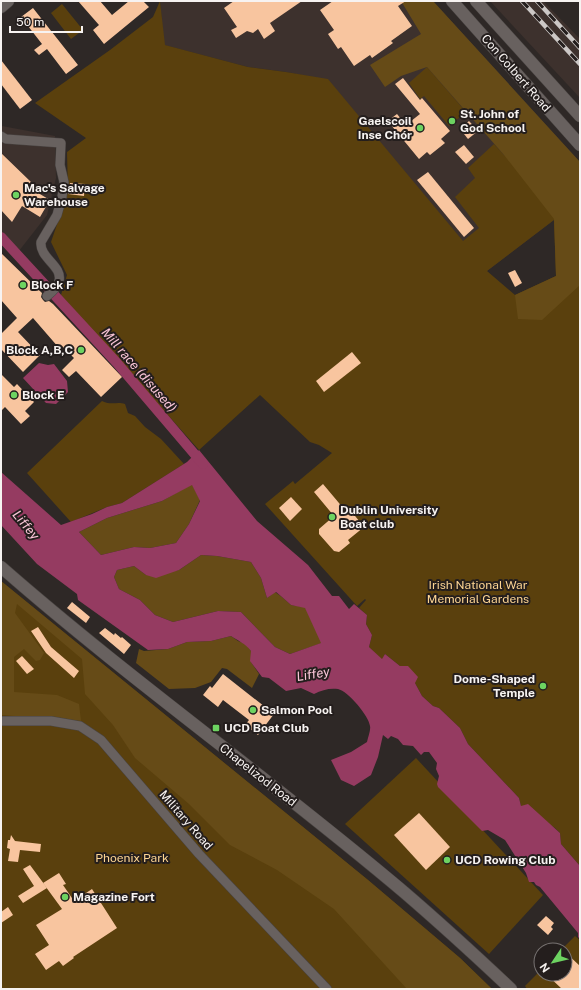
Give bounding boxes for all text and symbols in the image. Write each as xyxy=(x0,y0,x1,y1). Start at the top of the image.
scale bar xyxy=(10,8,82,34)
text: 50 m xyxy=(16,15,44,29)
street label: Con Colbert Road xyxy=(479,31,553,115)
place label: St. John of God School xyxy=(460,107,526,135)
place label: Gaelscoil Inse Chór xyxy=(358,114,412,142)
marker: St. John of God School xyxy=(447,116,457,126)
marker: Gaelscoil Inse Chór xyxy=(415,123,425,133)
place label: Mac's Salvage Warehouse xyxy=(24,181,105,209)
marker: Mac's Salvage Warehouse xyxy=(11,190,21,200)
place label: Block F xyxy=(31,278,73,292)
marker: Block F xyxy=(18,280,28,290)
water label: Mill race (disused) xyxy=(98,325,180,415)
place label: Block A,B,C xyxy=(6,343,73,357)
marker: Block A,B,C xyxy=(76,345,86,355)
place label: Block E xyxy=(22,388,65,402)
marker: Block E xyxy=(9,390,19,400)
place label: Dublin University Boat club xyxy=(340,503,439,531)
water label: Liffey xyxy=(9,507,43,543)
marker: Dublin University Boat club xyxy=(327,512,337,522)
park label: Irish National War Memorial Gardens xyxy=(427,578,529,606)
water label: Liffey xyxy=(295,664,331,684)
place label: Dome-Shaped Temple xyxy=(453,672,535,700)
marker: Dome-Shaped Temple xyxy=(538,681,548,691)
place label: Salmon Pool xyxy=(261,703,333,717)
marker: Salmon Pool xyxy=(248,705,258,715)
place label: UCD Boat Club xyxy=(224,721,309,735)
marker: UCD Boat Club xyxy=(211,723,221,733)
street label: Chapelizod Road xyxy=(217,741,299,809)
street label: Military Road xyxy=(156,787,216,853)
park label: Phoenix Park xyxy=(95,851,169,865)
place label: UCD Rowing Club xyxy=(455,853,556,867)
marker: UCD Rowing Club xyxy=(442,855,452,865)
place label: Magazine Fort xyxy=(73,890,155,904)
marker: Magazine Fort xyxy=(60,892,70,902)
north arrow xyxy=(533,942,573,982)
text: N xyxy=(537,961,552,975)

